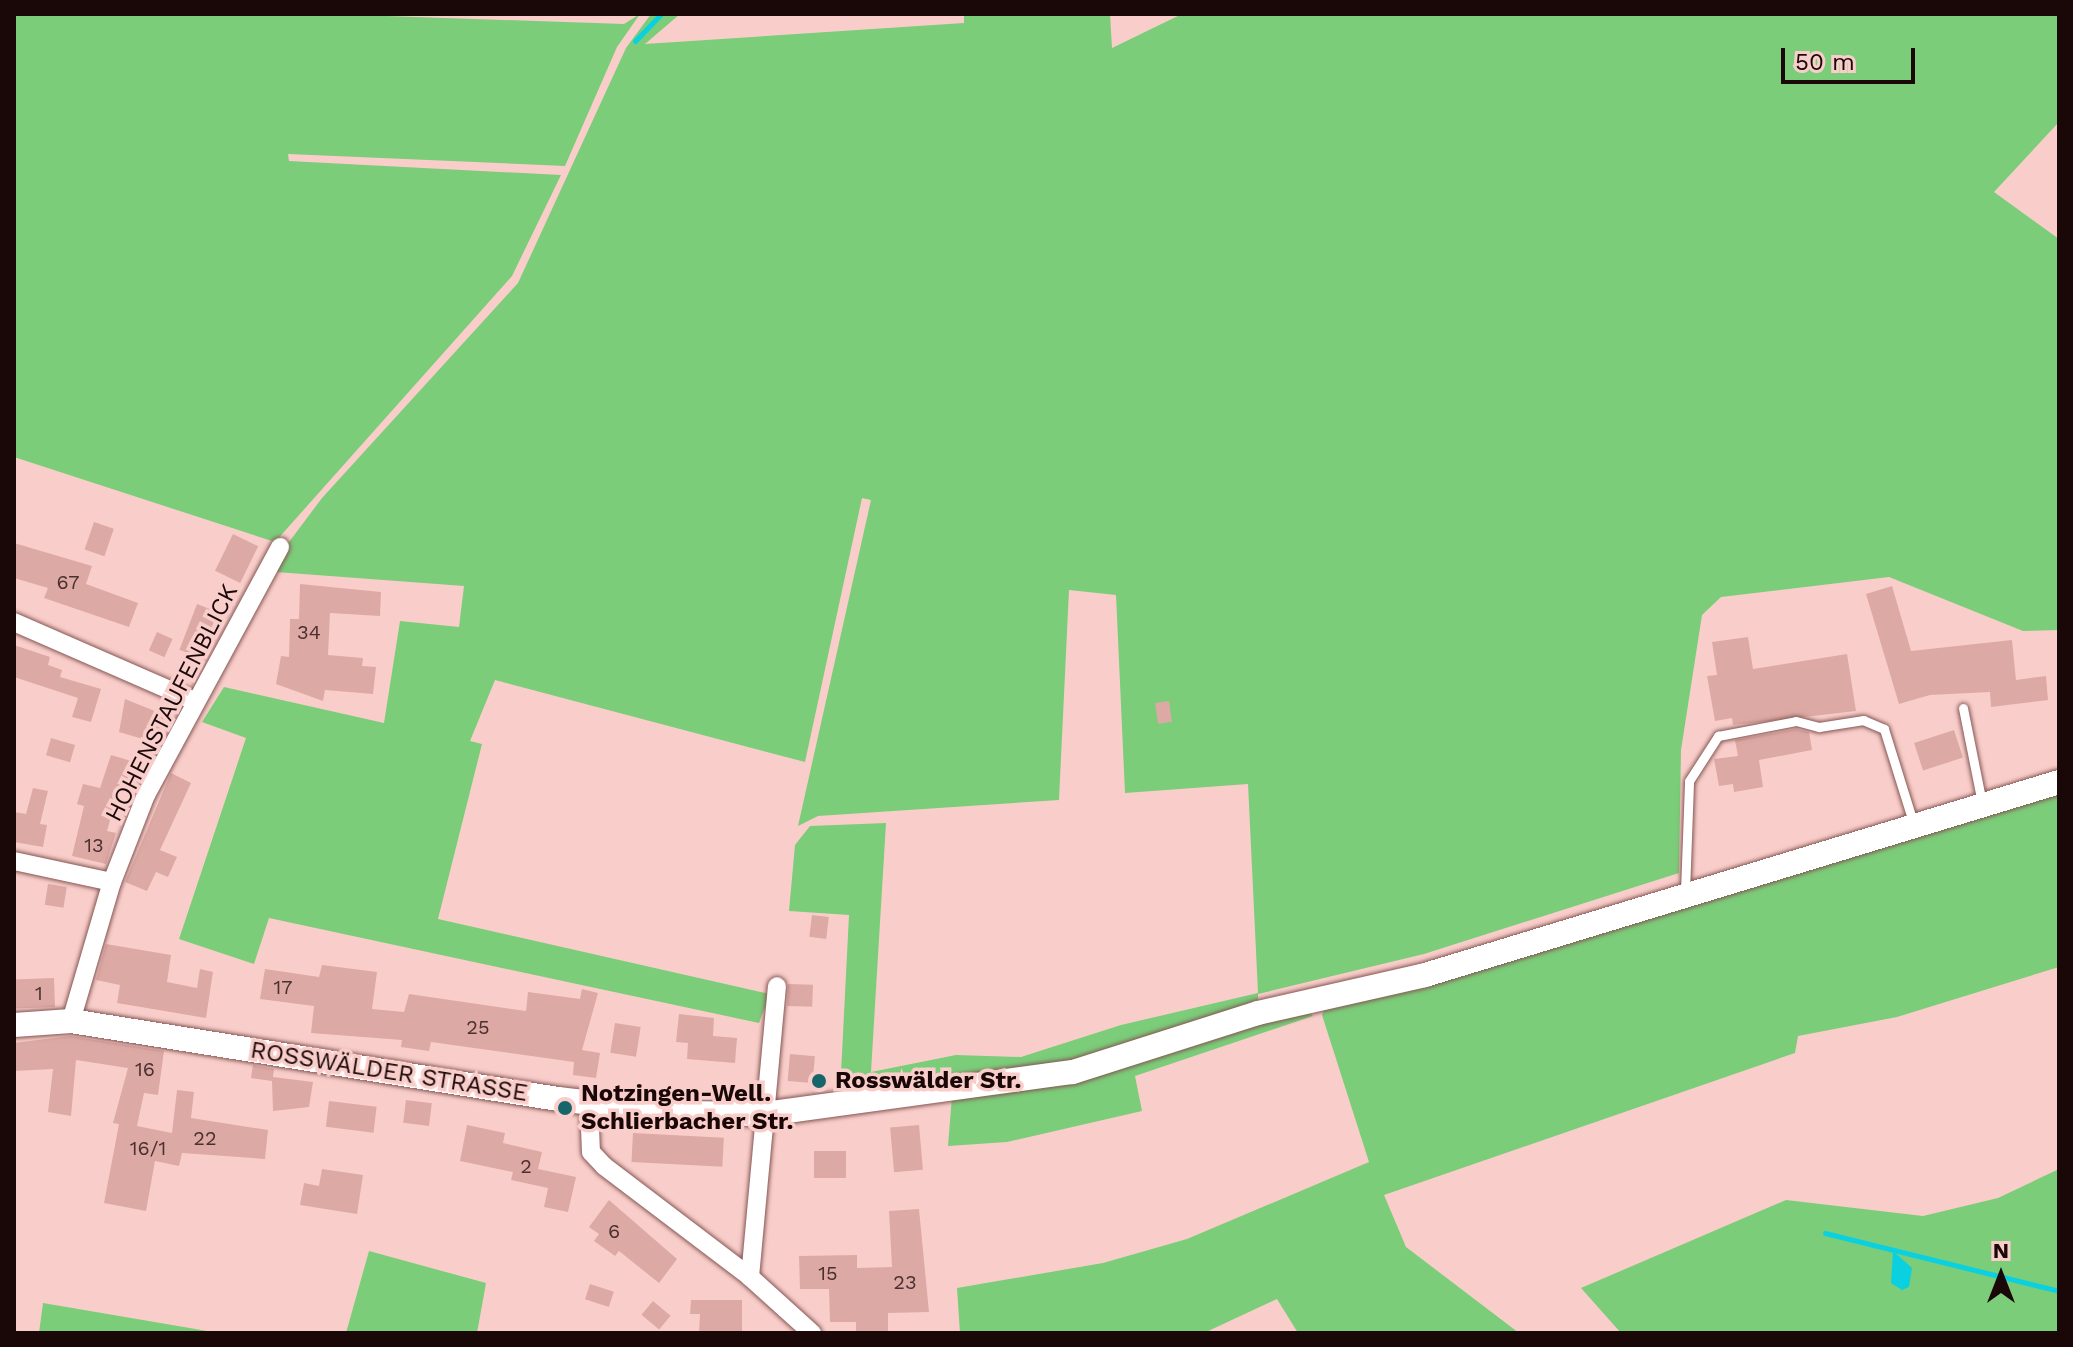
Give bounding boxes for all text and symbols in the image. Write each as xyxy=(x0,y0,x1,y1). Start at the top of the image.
scale bar xyxy=(1785,32,1919,82)
text: 50 m xyxy=(1795,48,1855,76)
house number: 67 xyxy=(56,570,80,594)
street label: HOHENSTAUFENBLICK xyxy=(100,580,244,826)
house number: 34 xyxy=(297,620,321,644)
house number: 13 xyxy=(84,833,104,857)
house number: 17 xyxy=(273,975,293,999)
house number: 1 xyxy=(35,981,43,1005)
house number: 25 xyxy=(466,1015,490,1039)
street label: ROSSWÄLDER STRASSE xyxy=(248,1036,530,1108)
house number: 16 xyxy=(135,1057,155,1081)
place label: Rosswälder Str. xyxy=(835,1067,1022,1095)
marker: Rosswälder Str. xyxy=(810,1072,828,1090)
place label: Notzingen-Well. Schlierbacher Str. xyxy=(581,1080,794,1136)
marker: Notzingen-Well. Schlierbacher Str. xyxy=(556,1099,574,1117)
house number: 22 xyxy=(193,1126,217,1150)
house number: 16/1 xyxy=(130,1136,166,1160)
house number: 2 xyxy=(520,1154,532,1178)
house number: 6 xyxy=(608,1219,620,1243)
north arrow xyxy=(1961,1235,2041,1315)
text: N xyxy=(1993,1238,2009,1263)
house number: 15 xyxy=(818,1261,838,1285)
house number: 23 xyxy=(893,1270,917,1294)

